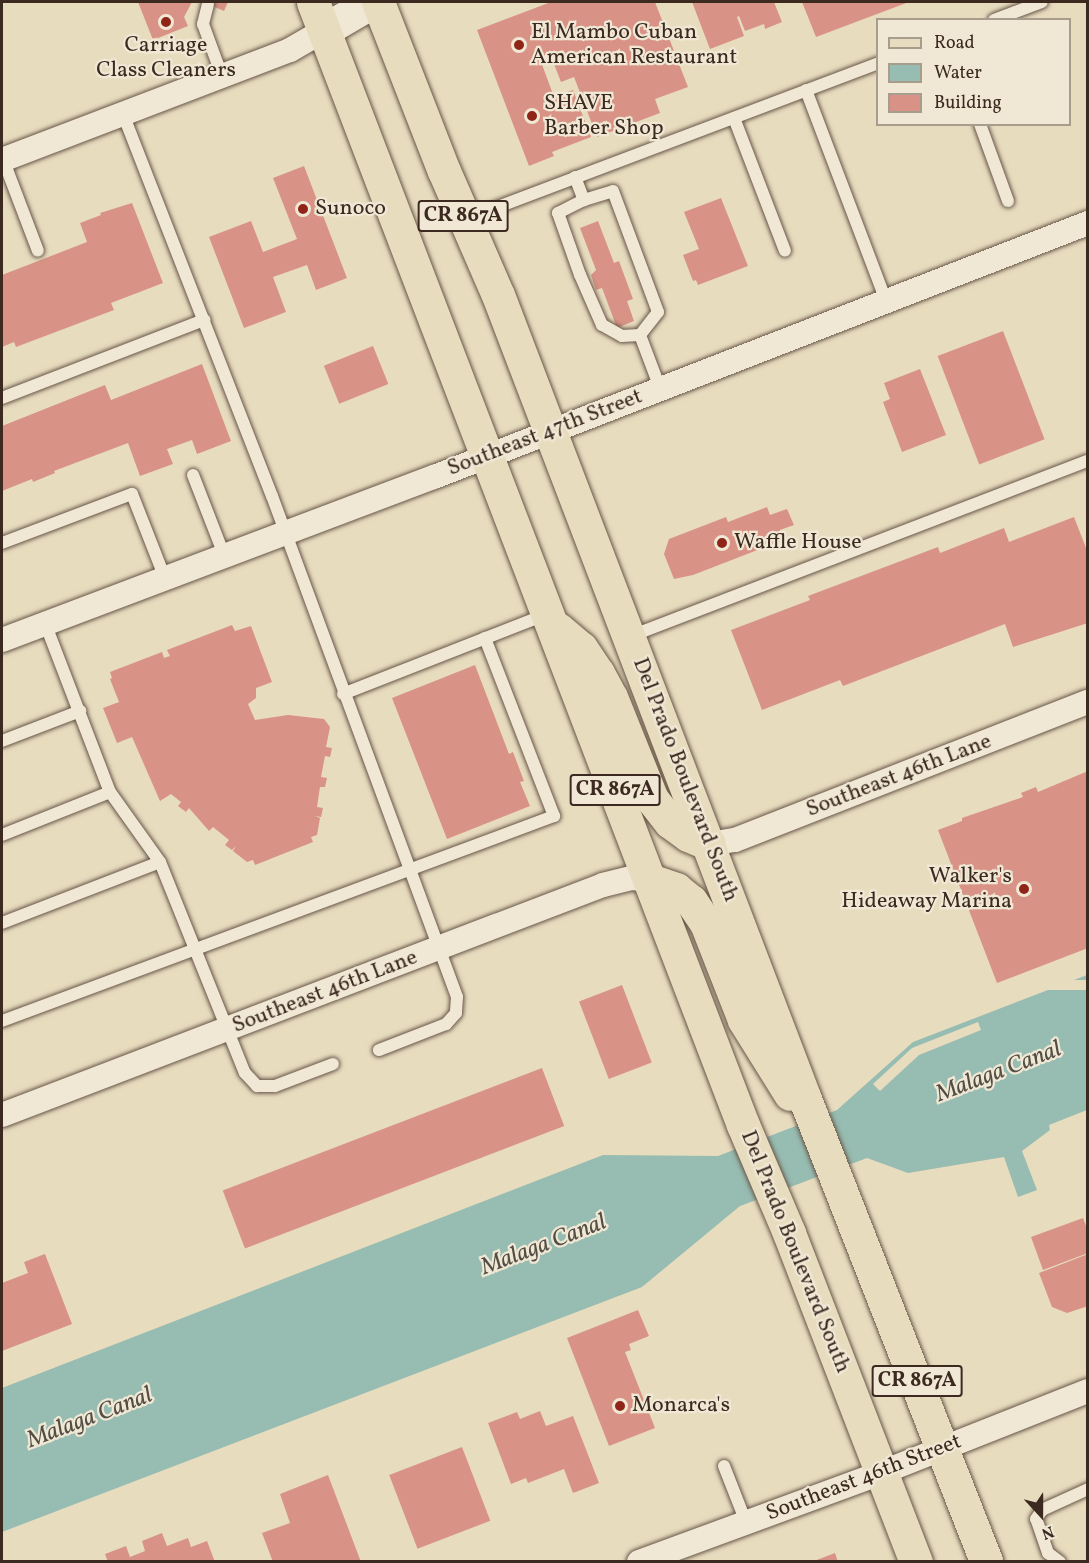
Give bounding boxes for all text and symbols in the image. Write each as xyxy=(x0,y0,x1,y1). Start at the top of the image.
marker: Carriage Class Cleaners xyxy=(159,15,173,29)
legend xyxy=(876,18,1071,126)
place label: El Mambo Cuban American Restaurant xyxy=(531,19,737,70)
text: Road xyxy=(934,31,975,56)
place label: Carriage Class Cleaners xyxy=(96,32,236,84)
marker: El Mambo Cuban American Restaurant xyxy=(512,38,526,52)
text: Water xyxy=(934,61,982,86)
place label: SHAVE Barber Shop xyxy=(544,90,664,142)
text: Building xyxy=(934,91,1002,116)
marker: SHAVE Barber Shop xyxy=(525,109,539,123)
place label: Sunoco xyxy=(315,196,386,222)
road number: CR 867A xyxy=(416,198,510,234)
marker: Sunoco xyxy=(296,202,310,216)
street label: Southeast 47th Street xyxy=(444,384,646,482)
place label: Waffle House xyxy=(734,530,862,556)
marker: Waffle House xyxy=(715,536,729,550)
street label: Del Prado Boulevard South xyxy=(626,654,744,906)
street label: Southeast 46th Lane xyxy=(803,729,995,823)
road number: CR 867A xyxy=(568,772,662,808)
place label: Walker's Hideaway Marina xyxy=(841,863,1012,914)
marker: Walker's Hideaway Marina xyxy=(1017,882,1031,896)
street label: Southeast 46th Lane xyxy=(229,945,421,1039)
water label: Malaga Canal xyxy=(932,1036,1066,1110)
street label: Del Prado Boulevard South xyxy=(734,1127,856,1377)
water label: Malaga Canal xyxy=(477,1209,611,1283)
road number: CR 867A xyxy=(870,1363,964,1399)
water label: Malaga Canal xyxy=(23,1382,157,1456)
place label: Monarca's xyxy=(632,1393,730,1419)
marker: Monarca's xyxy=(613,1399,627,1413)
street label: Southeast 46th Street xyxy=(763,1429,965,1527)
north arrow xyxy=(1011,1485,1071,1545)
text: N xyxy=(1038,1519,1057,1544)

